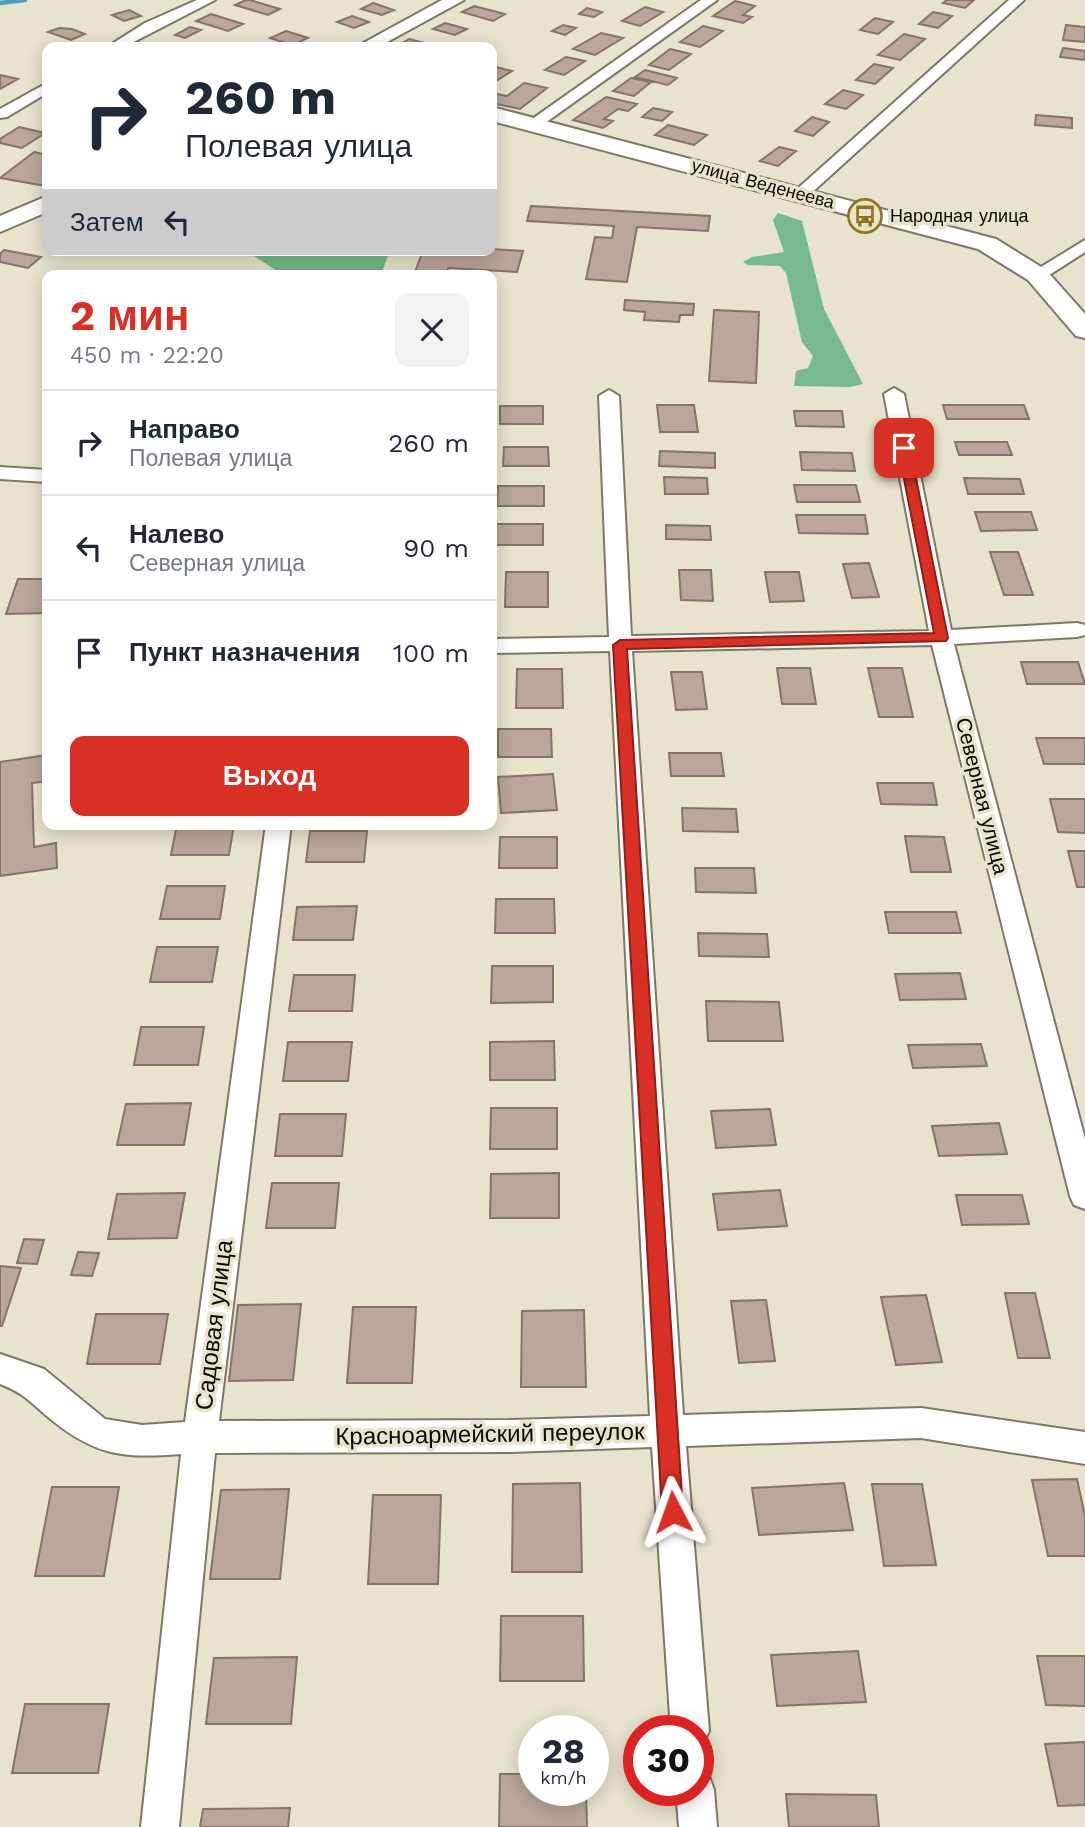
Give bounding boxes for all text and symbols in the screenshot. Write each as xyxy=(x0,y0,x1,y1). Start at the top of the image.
text: 260 m xyxy=(185,68,336,126)
icon: right xyxy=(70,70,161,161)
text: Полевая улица xyxy=(185,127,412,165)
street label: улица Веденеева xyxy=(689,154,838,213)
bus stop icon: Народная улица xyxy=(846,197,884,235)
icon: left xyxy=(158,203,196,241)
place label: Народная улица xyxy=(890,205,1029,226)
text: Затем xyxy=(70,207,144,237)
text: 2 мин xyxy=(70,291,189,340)
button: close xyxy=(395,293,469,367)
text: 450 m · 22:20 xyxy=(70,342,224,369)
text: Направо xyxy=(129,414,240,444)
pin xyxy=(874,418,934,478)
icon: right xyxy=(70,424,108,462)
text: 260 m xyxy=(388,428,469,458)
icon: arrive xyxy=(885,429,923,467)
text: Полевая улица xyxy=(129,445,292,472)
text: Налево xyxy=(129,519,224,549)
icon: left xyxy=(70,529,108,567)
text: 90 m xyxy=(403,533,469,563)
text: Северная улица xyxy=(129,550,305,577)
icon: arrive xyxy=(70,634,108,672)
text: Пункт назначения xyxy=(129,637,360,667)
text: 100 m xyxy=(393,638,469,668)
street label: Северная улица xyxy=(951,715,1014,877)
button: Выход xyxy=(70,736,469,816)
street label: Садовая улица xyxy=(190,1238,238,1412)
street label: Красноармейский переулок xyxy=(335,1417,645,1451)
position arrow xyxy=(636,1475,710,1549)
speed limit sign: 30 xyxy=(623,1715,714,1806)
text: 28 xyxy=(542,1730,585,1772)
text: km/h xyxy=(540,1767,587,1788)

